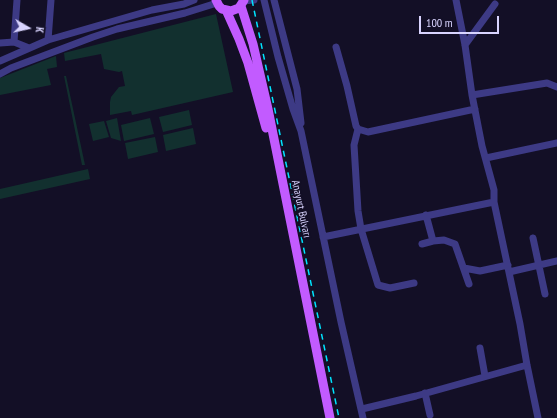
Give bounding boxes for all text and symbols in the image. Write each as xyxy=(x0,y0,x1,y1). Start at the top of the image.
north arrow xyxy=(8,8,48,48)
scale bar xyxy=(421,8,501,34)
text: 100 m xyxy=(426,15,453,30)
text: K xyxy=(32,26,47,34)
street label: Anayurt Bulvarı xyxy=(288,179,314,239)

